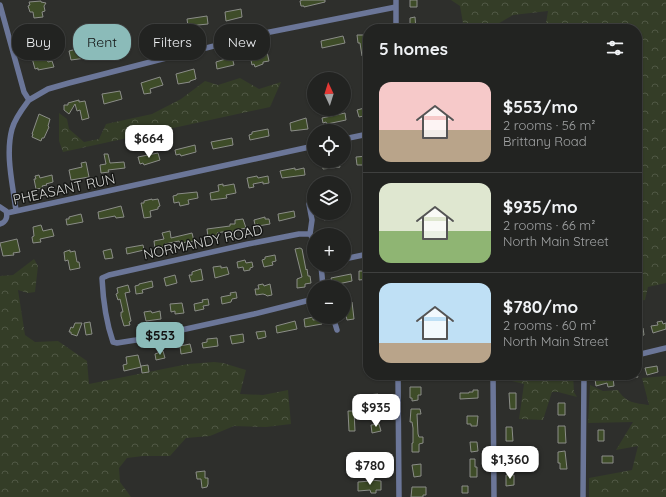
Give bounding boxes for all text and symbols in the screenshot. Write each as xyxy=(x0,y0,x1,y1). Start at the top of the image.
chip: Buy xyxy=(12,24,65,60)
chip: Rent xyxy=(73,24,131,60)
chip: Filters xyxy=(139,24,206,60)
chip: New xyxy=(214,24,270,60)
icon: filters xyxy=(604,37,626,59)
text: 5 homes xyxy=(379,38,448,59)
north arrow xyxy=(307,72,351,116)
map controls xyxy=(307,72,351,324)
text: $553/mo xyxy=(503,96,578,117)
icon: home xyxy=(411,98,459,146)
text: 2 rooms · 56 m² xyxy=(503,117,595,133)
button: locate xyxy=(307,124,351,168)
pin: $664 xyxy=(125,125,173,159)
text: $664 xyxy=(134,130,164,146)
text: Brittany Road xyxy=(503,133,587,149)
street label: PHEASANT RUN xyxy=(11,169,117,209)
button: layers xyxy=(307,176,351,220)
text: $935/mo xyxy=(503,196,578,217)
icon: home xyxy=(411,199,459,247)
text: 2 rooms · 66 m² xyxy=(503,217,595,233)
street label: NORMANDY ROAD xyxy=(142,221,264,263)
button: + xyxy=(307,228,351,272)
text: North Main Street xyxy=(503,233,609,249)
button: − xyxy=(307,280,351,324)
text: $780/mo xyxy=(503,296,578,317)
icon: home xyxy=(411,299,459,347)
text: 2 rooms · 60 m² xyxy=(503,317,596,333)
pin: $553 xyxy=(136,322,184,356)
text: $553 xyxy=(145,327,175,343)
text: North Main Street xyxy=(503,333,609,349)
pin: $935 xyxy=(352,394,400,428)
text: $935 xyxy=(361,399,391,415)
pin: $1,360 xyxy=(477,446,543,480)
text: $1,360 xyxy=(491,451,529,467)
pin: $780 xyxy=(346,452,394,486)
text: $780 xyxy=(355,457,385,473)

